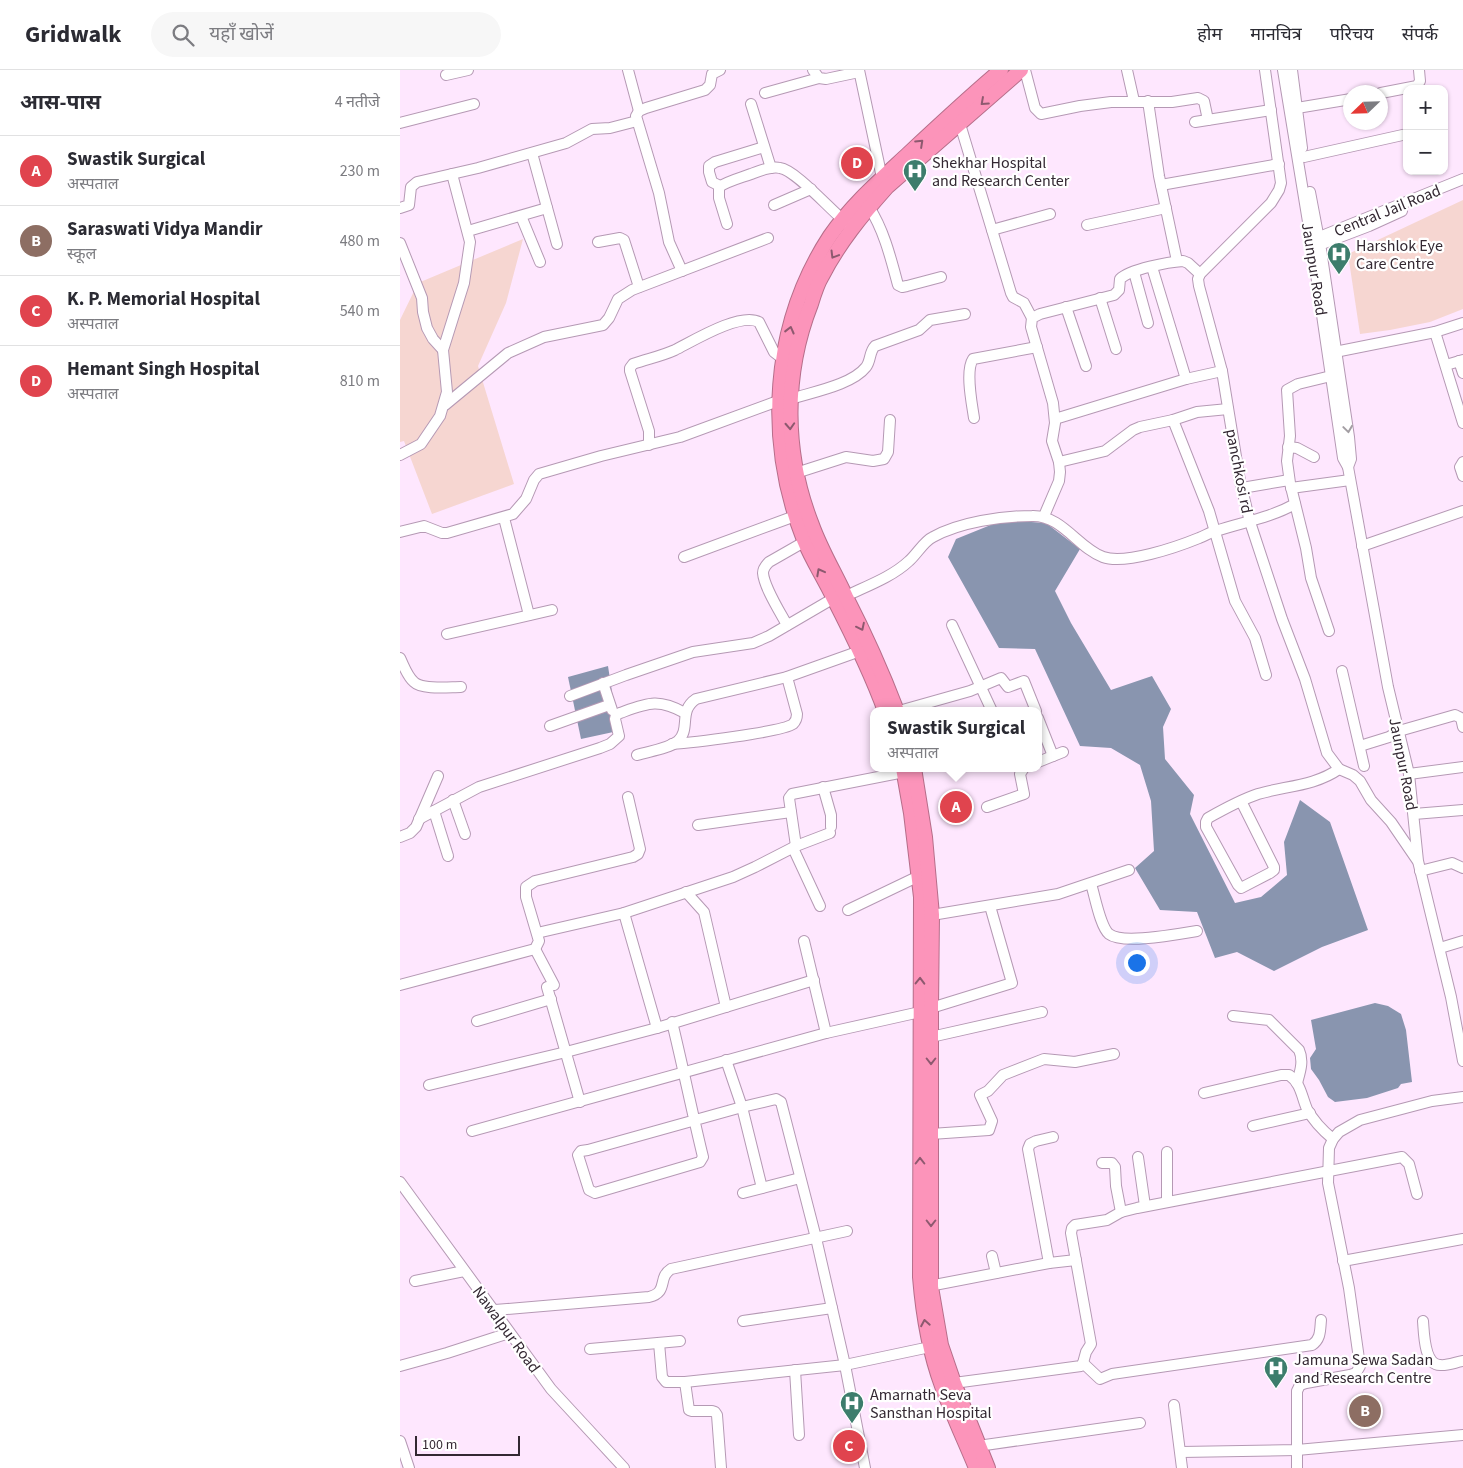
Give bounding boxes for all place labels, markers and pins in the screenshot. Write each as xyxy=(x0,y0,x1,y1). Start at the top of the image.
pin: D xyxy=(841,144,873,182)
place label: Shekhar Hospital and Research Center xyxy=(932,152,1070,192)
hospital icon: Shekhar Hospital and Research Center xyxy=(902,158,928,192)
place label: Harshlok Eye Care Centre xyxy=(1356,235,1443,275)
hospital icon: Harshlok Eye Care Centre xyxy=(1326,241,1352,275)
pin: A xyxy=(940,788,972,826)
place label: Jamuna Sewa Sadan and Research Centre xyxy=(1294,1349,1433,1389)
hospital icon: Jamuna Sewa Sadan and Research Centre xyxy=(1263,1355,1289,1389)
place label: Amarnath Seva Sansthan Hospital xyxy=(870,1384,992,1424)
hospital icon: Amarnath Seva Sansthan Hospital xyxy=(839,1390,865,1424)
pin: B xyxy=(1349,1392,1381,1430)
pin: C xyxy=(833,1427,865,1465)

